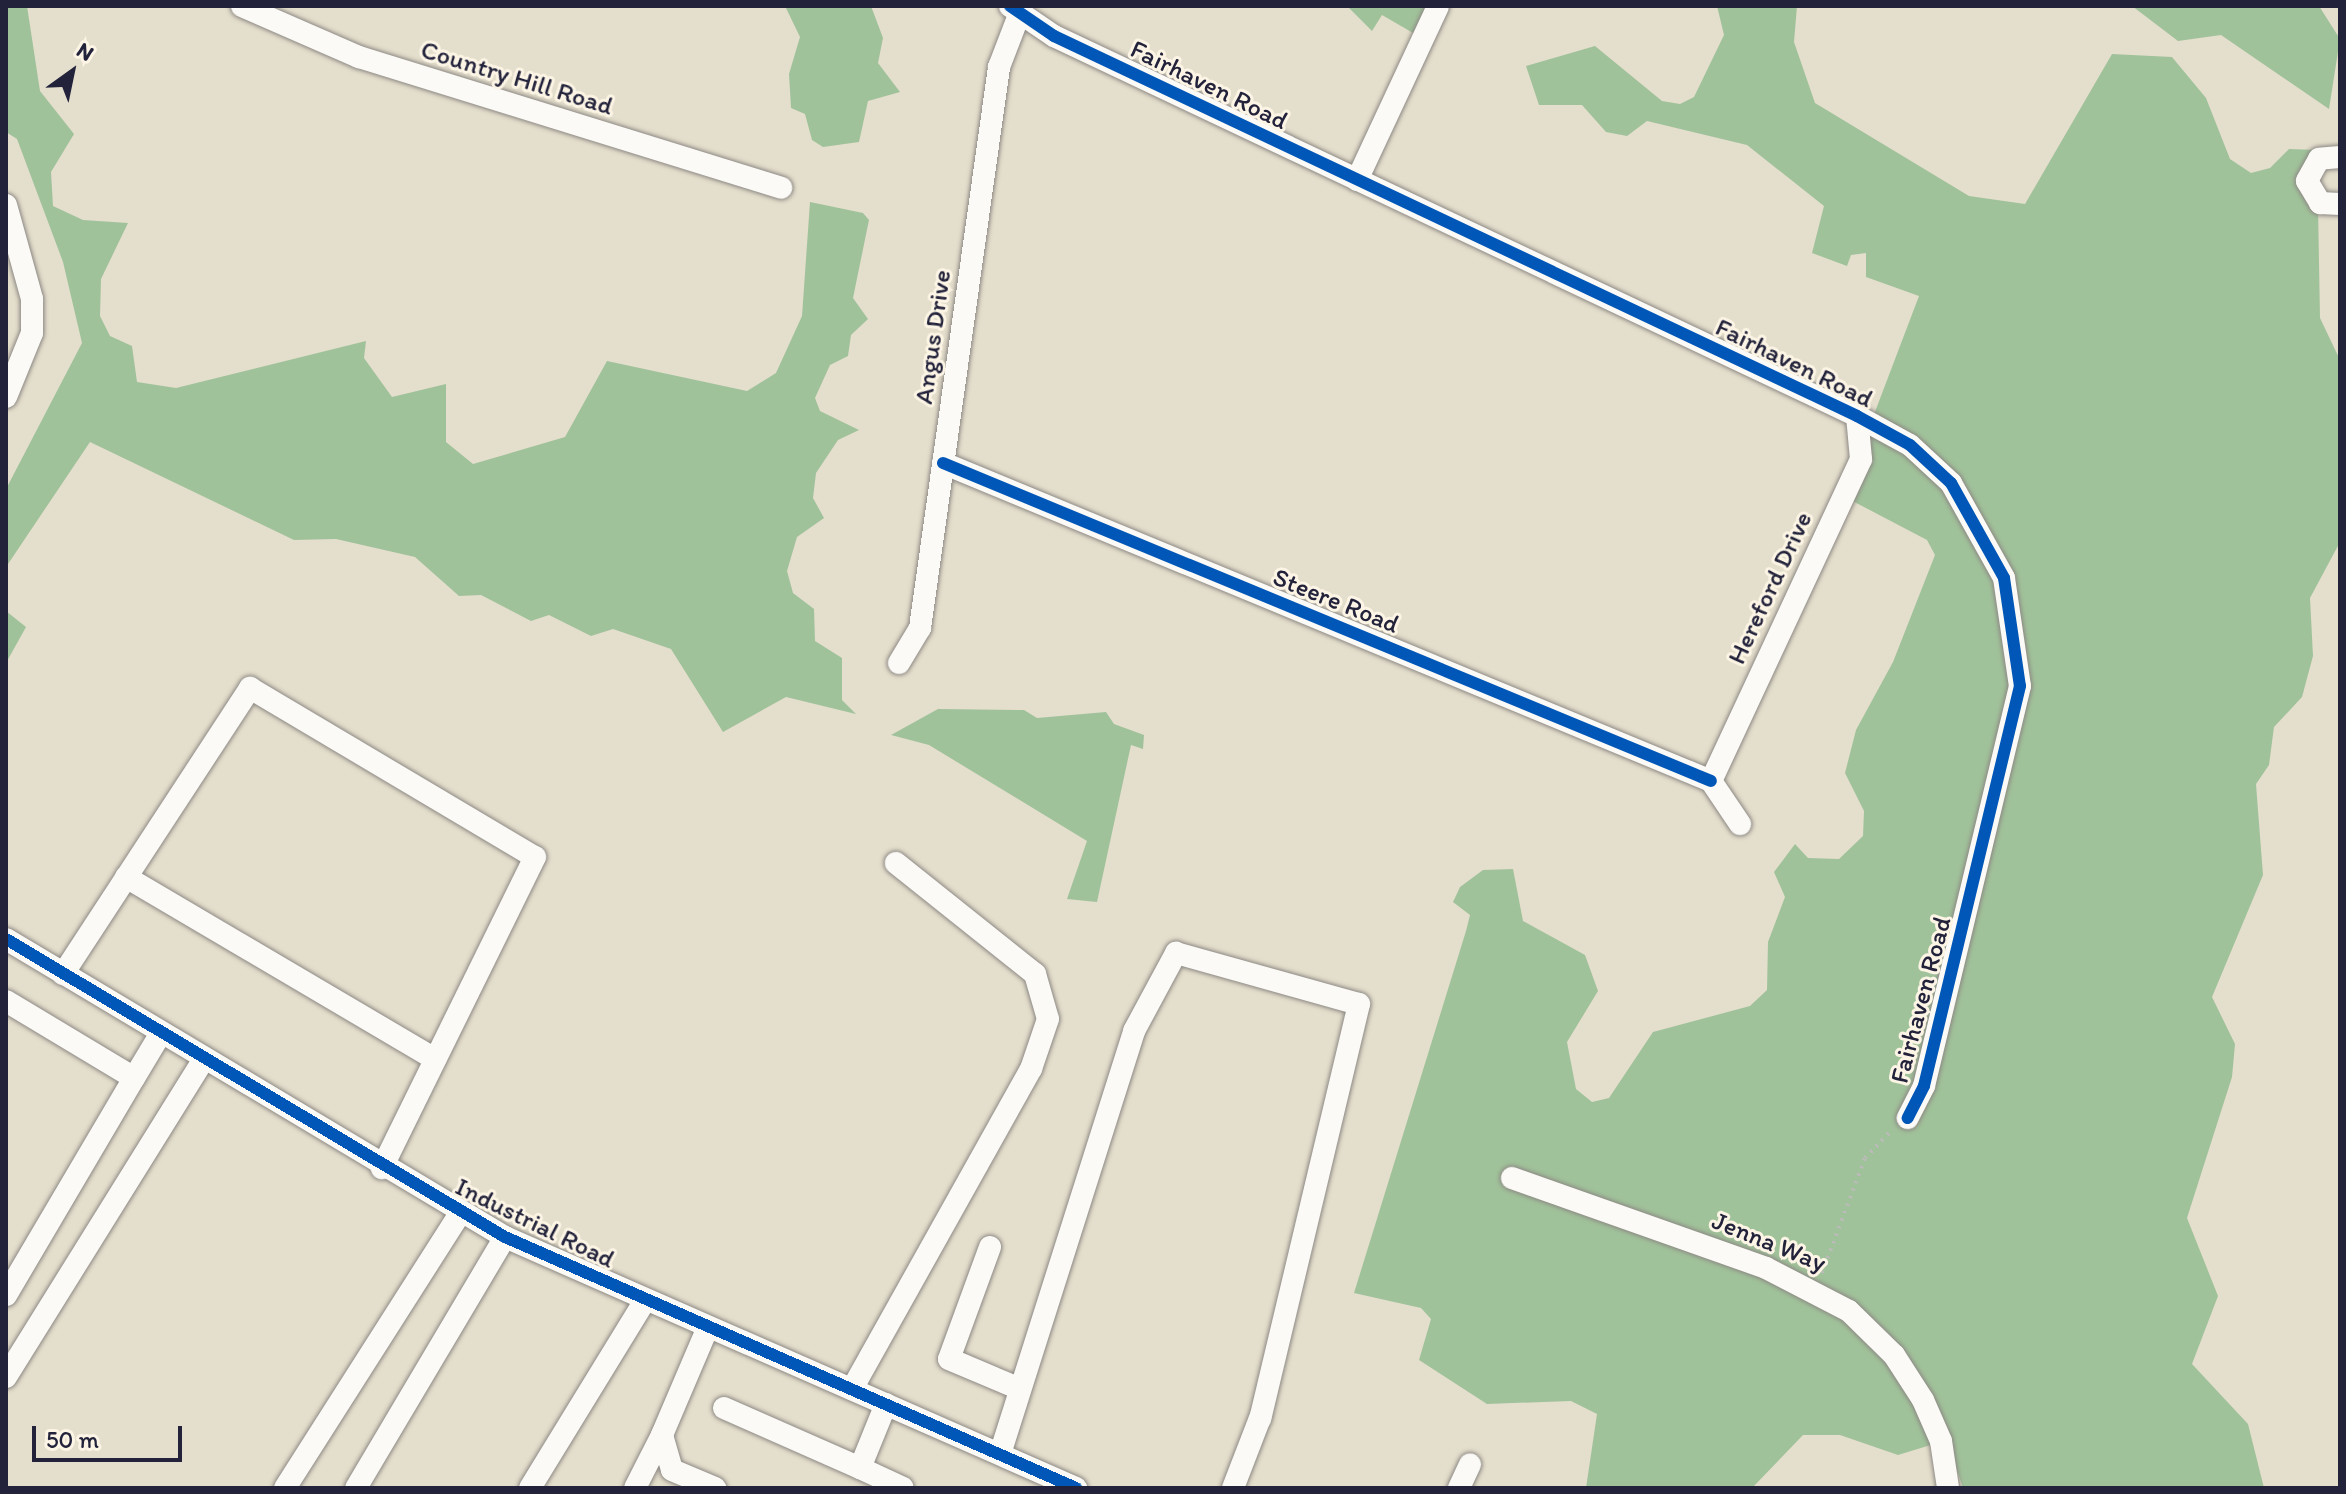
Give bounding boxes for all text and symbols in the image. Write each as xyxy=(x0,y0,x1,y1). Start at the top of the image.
north arrow xyxy=(32,32,112,112)
street label: Country Hill Road xyxy=(418,34,616,122)
street label: Fairhaven Road xyxy=(1125,34,1293,136)
text: N xyxy=(72,36,99,67)
street label: Angus Drive xyxy=(908,268,958,406)
street label: Fairhaven Road xyxy=(1710,312,1878,414)
street label: Hereford Drive xyxy=(1721,507,1819,669)
street label: Steere Road xyxy=(1268,562,1404,640)
street label: Fairhaven Road xyxy=(1884,914,1958,1086)
street label: Industrial Road xyxy=(450,1171,620,1275)
street label: Jenna Way xyxy=(1708,1205,1830,1279)
scale bar xyxy=(36,1410,186,1460)
text: 50 m xyxy=(46,1425,99,1454)

